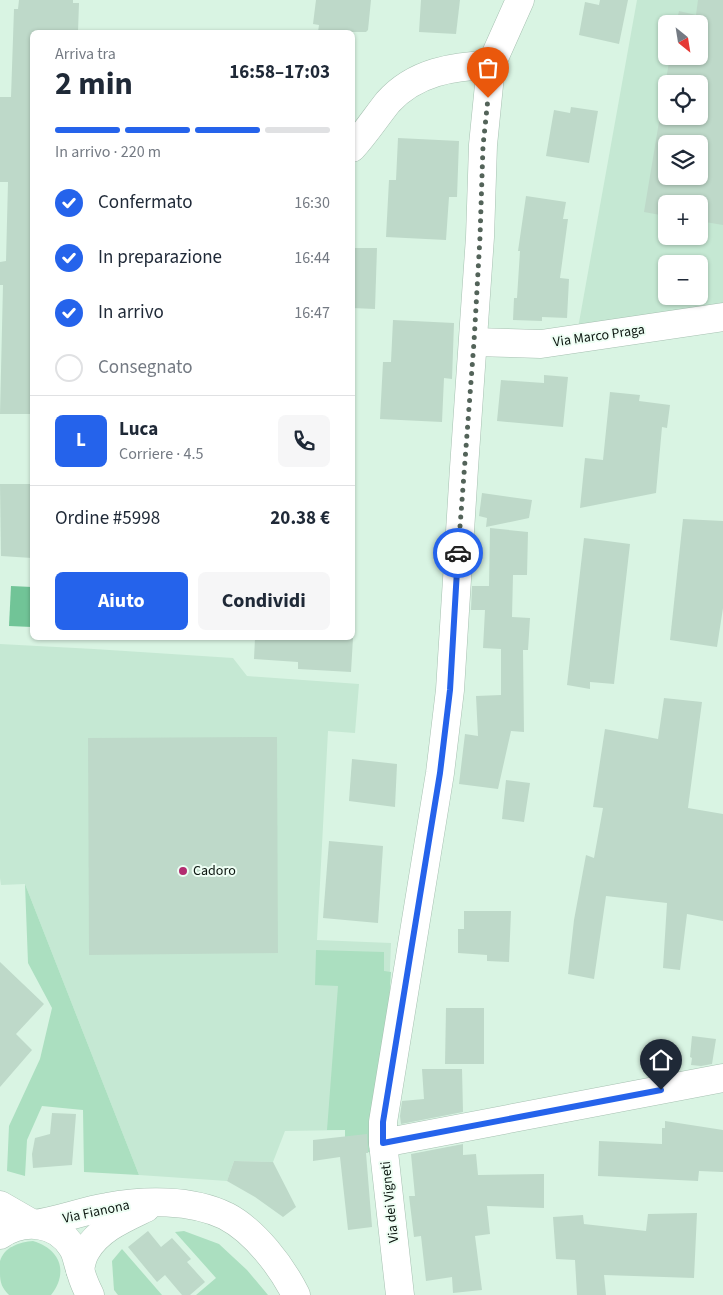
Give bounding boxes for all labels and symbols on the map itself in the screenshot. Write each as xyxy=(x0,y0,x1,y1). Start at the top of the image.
north arrow xyxy=(658,15,708,65)
pin xyxy=(467,47,509,98)
street label: Via Marco Praga xyxy=(552,320,646,352)
courier xyxy=(433,528,483,578)
place label: Cadoro xyxy=(193,861,236,881)
marker: Cadoro xyxy=(177,865,189,877)
pin xyxy=(640,1039,682,1090)
street label: Via dei Vigneti xyxy=(376,1160,404,1244)
street label: Via Fianona xyxy=(61,1195,131,1229)

